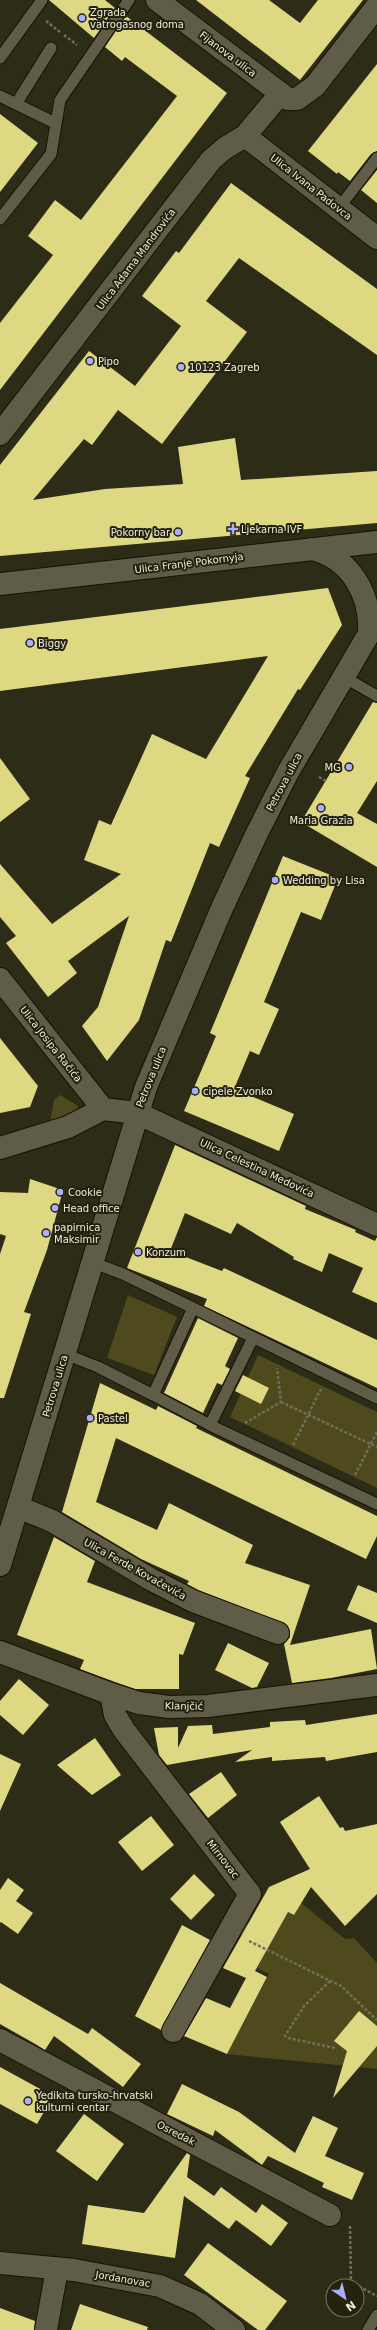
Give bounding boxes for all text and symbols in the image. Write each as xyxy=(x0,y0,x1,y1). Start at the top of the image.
place label: Zgrada vatrogasnog doma xyxy=(90,7,184,30)
marker: Zgrada vatrogasnog doma xyxy=(77,13,87,23)
street label: Fijanova ulica xyxy=(198,29,258,79)
street label: Ulica Ivana Padovca xyxy=(268,152,354,222)
street label: Ulica Adama Mandrovića xyxy=(94,206,178,312)
marker: Pipo xyxy=(85,356,95,366)
place label: Pipo xyxy=(98,356,119,367)
marker: 10123 Zagreb xyxy=(176,362,186,372)
place label: 10123 Zagreb xyxy=(189,362,260,373)
marker: Ljekarna IVF xyxy=(228,524,238,534)
place label: Ljekarna IVF xyxy=(241,524,303,535)
place label: Pokorny bar xyxy=(111,527,171,538)
marker: Pokorny bar xyxy=(173,527,183,537)
street label: Ulica Franje Pokornyja xyxy=(134,551,244,575)
marker: Biggy xyxy=(25,638,35,648)
place label: Biggy xyxy=(38,638,66,649)
street label: Petrova ulica xyxy=(264,751,304,813)
place label: MG xyxy=(325,762,341,773)
marker: MG xyxy=(344,762,354,772)
marker: Maria Grazia xyxy=(316,803,326,813)
place label: Maria Grazia xyxy=(289,815,353,826)
marker: Wedding by Lisa xyxy=(270,875,280,885)
place label: Wedding by Lisa xyxy=(283,875,365,886)
street label: Ulica Josipa Račića xyxy=(18,1004,84,1084)
street label: Petrova ulica xyxy=(134,1045,168,1109)
marker: cipele Zvonko xyxy=(190,1086,200,1096)
place label: cipele Zvonko xyxy=(203,1086,273,1097)
street label: Ulica Celestina Medovića xyxy=(198,1137,316,1199)
marker: Cookie xyxy=(55,1187,65,1197)
place label: Cookie xyxy=(68,1187,102,1198)
marker: Head office xyxy=(50,1203,60,1213)
place label: Head office xyxy=(63,1203,120,1214)
place label: papirnica Maksimir xyxy=(54,1222,100,1245)
marker: papirnica Maksimir xyxy=(41,1228,51,1238)
marker: Konzum xyxy=(133,1247,143,1257)
place label: Konzum xyxy=(146,1247,186,1258)
street label: Petrova ulica xyxy=(40,1354,70,1418)
marker: Pastel xyxy=(85,1413,95,1423)
place label: Pastel xyxy=(98,1413,128,1424)
street label: Ulica Ferde Kovačevića xyxy=(82,1536,188,1602)
street label: Klanjčić xyxy=(165,1700,203,1712)
street label: Mirnovac xyxy=(205,1838,241,1880)
place label: Yedikıta tursko-hrvatski kulturni centar xyxy=(35,2090,153,2113)
marker: Yedikıta tursko-hrvatski kulturni centar xyxy=(23,2096,33,2106)
street label: Osredak xyxy=(155,2119,197,2147)
street label: Jordanovac xyxy=(94,2269,151,2289)
north arrow xyxy=(325,2278,365,2318)
text: N xyxy=(343,2298,358,2314)

